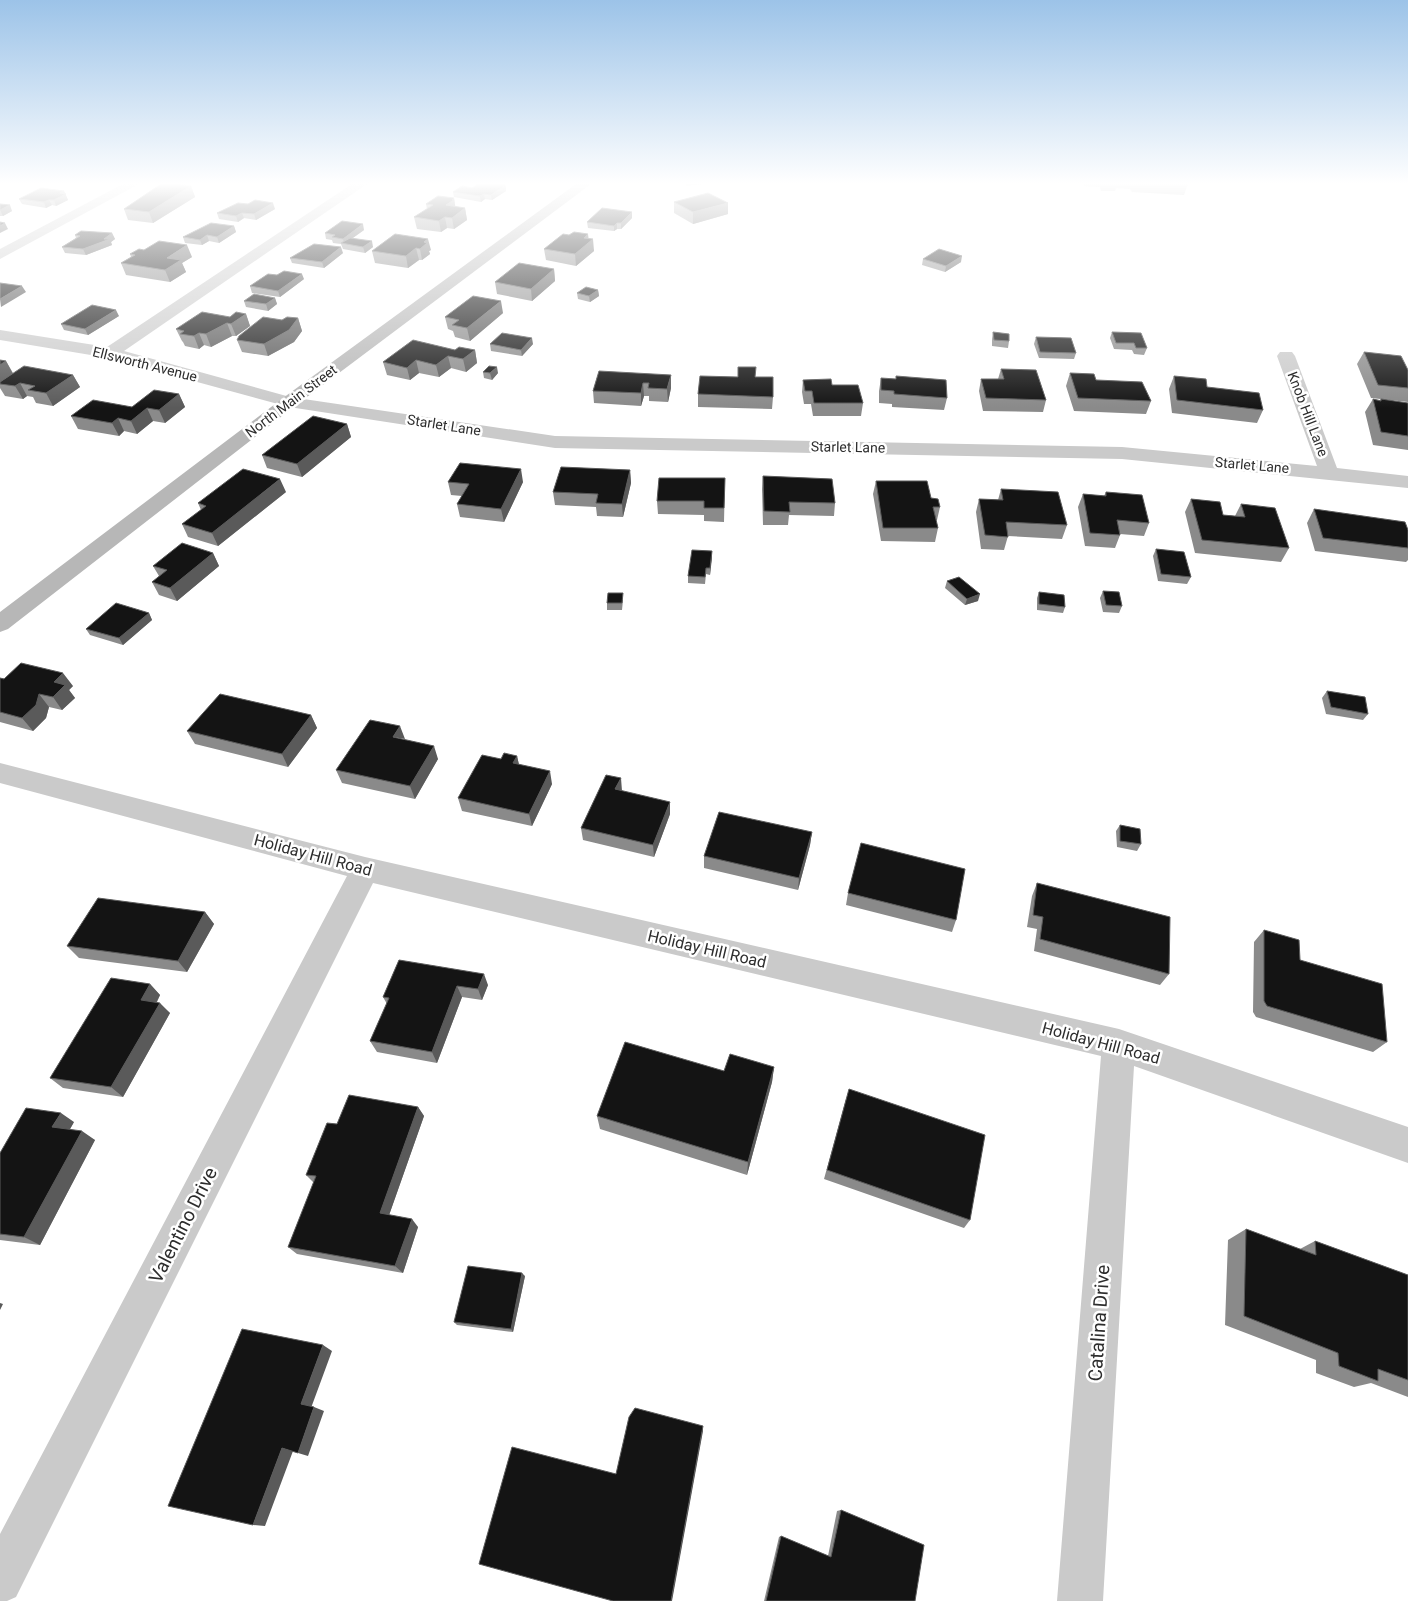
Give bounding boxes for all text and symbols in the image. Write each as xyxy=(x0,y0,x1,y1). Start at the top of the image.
street label: Ellsworth Avenue xyxy=(91,343,199,385)
street label: North Main Street xyxy=(242,361,340,441)
street label: Knob Hill Lane xyxy=(1284,369,1332,459)
street label: Starlet Lane xyxy=(406,411,482,439)
street label: Starlet Lane xyxy=(811,438,885,456)
street label: Starlet Lane xyxy=(1214,454,1290,476)
street label: Holiday Hill Road xyxy=(252,830,374,880)
street label: Holiday Hill Road xyxy=(646,926,768,972)
street label: Holiday Hill Road xyxy=(1040,1018,1162,1068)
street label: Valentino Drive xyxy=(144,1163,222,1287)
street label: Catalina Drive xyxy=(1083,1264,1115,1382)

